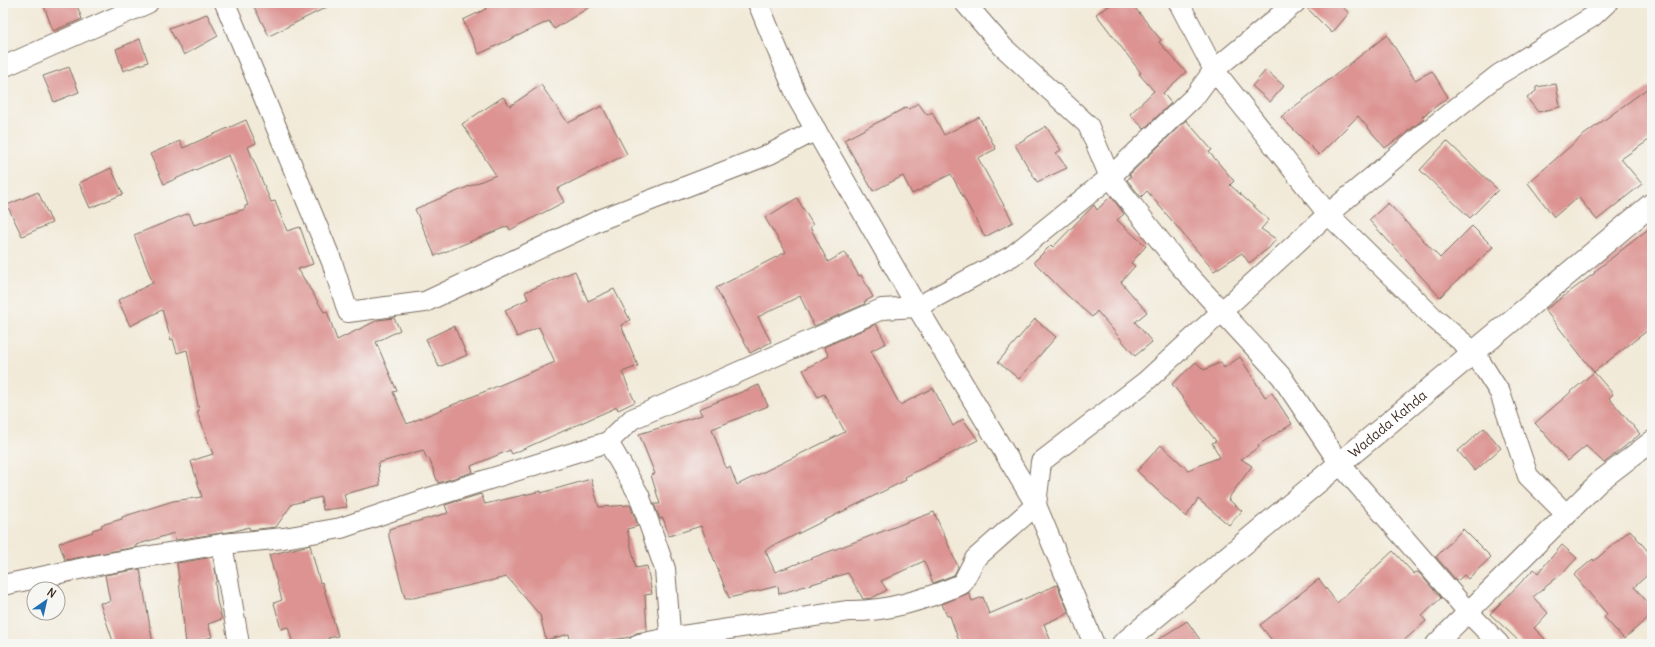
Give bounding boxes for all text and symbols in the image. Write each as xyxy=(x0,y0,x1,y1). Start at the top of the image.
street label: Wadada Kahda xyxy=(1344,386,1430,462)
north arrow xyxy=(26,581,66,621)
text: N xyxy=(45,585,59,601)

